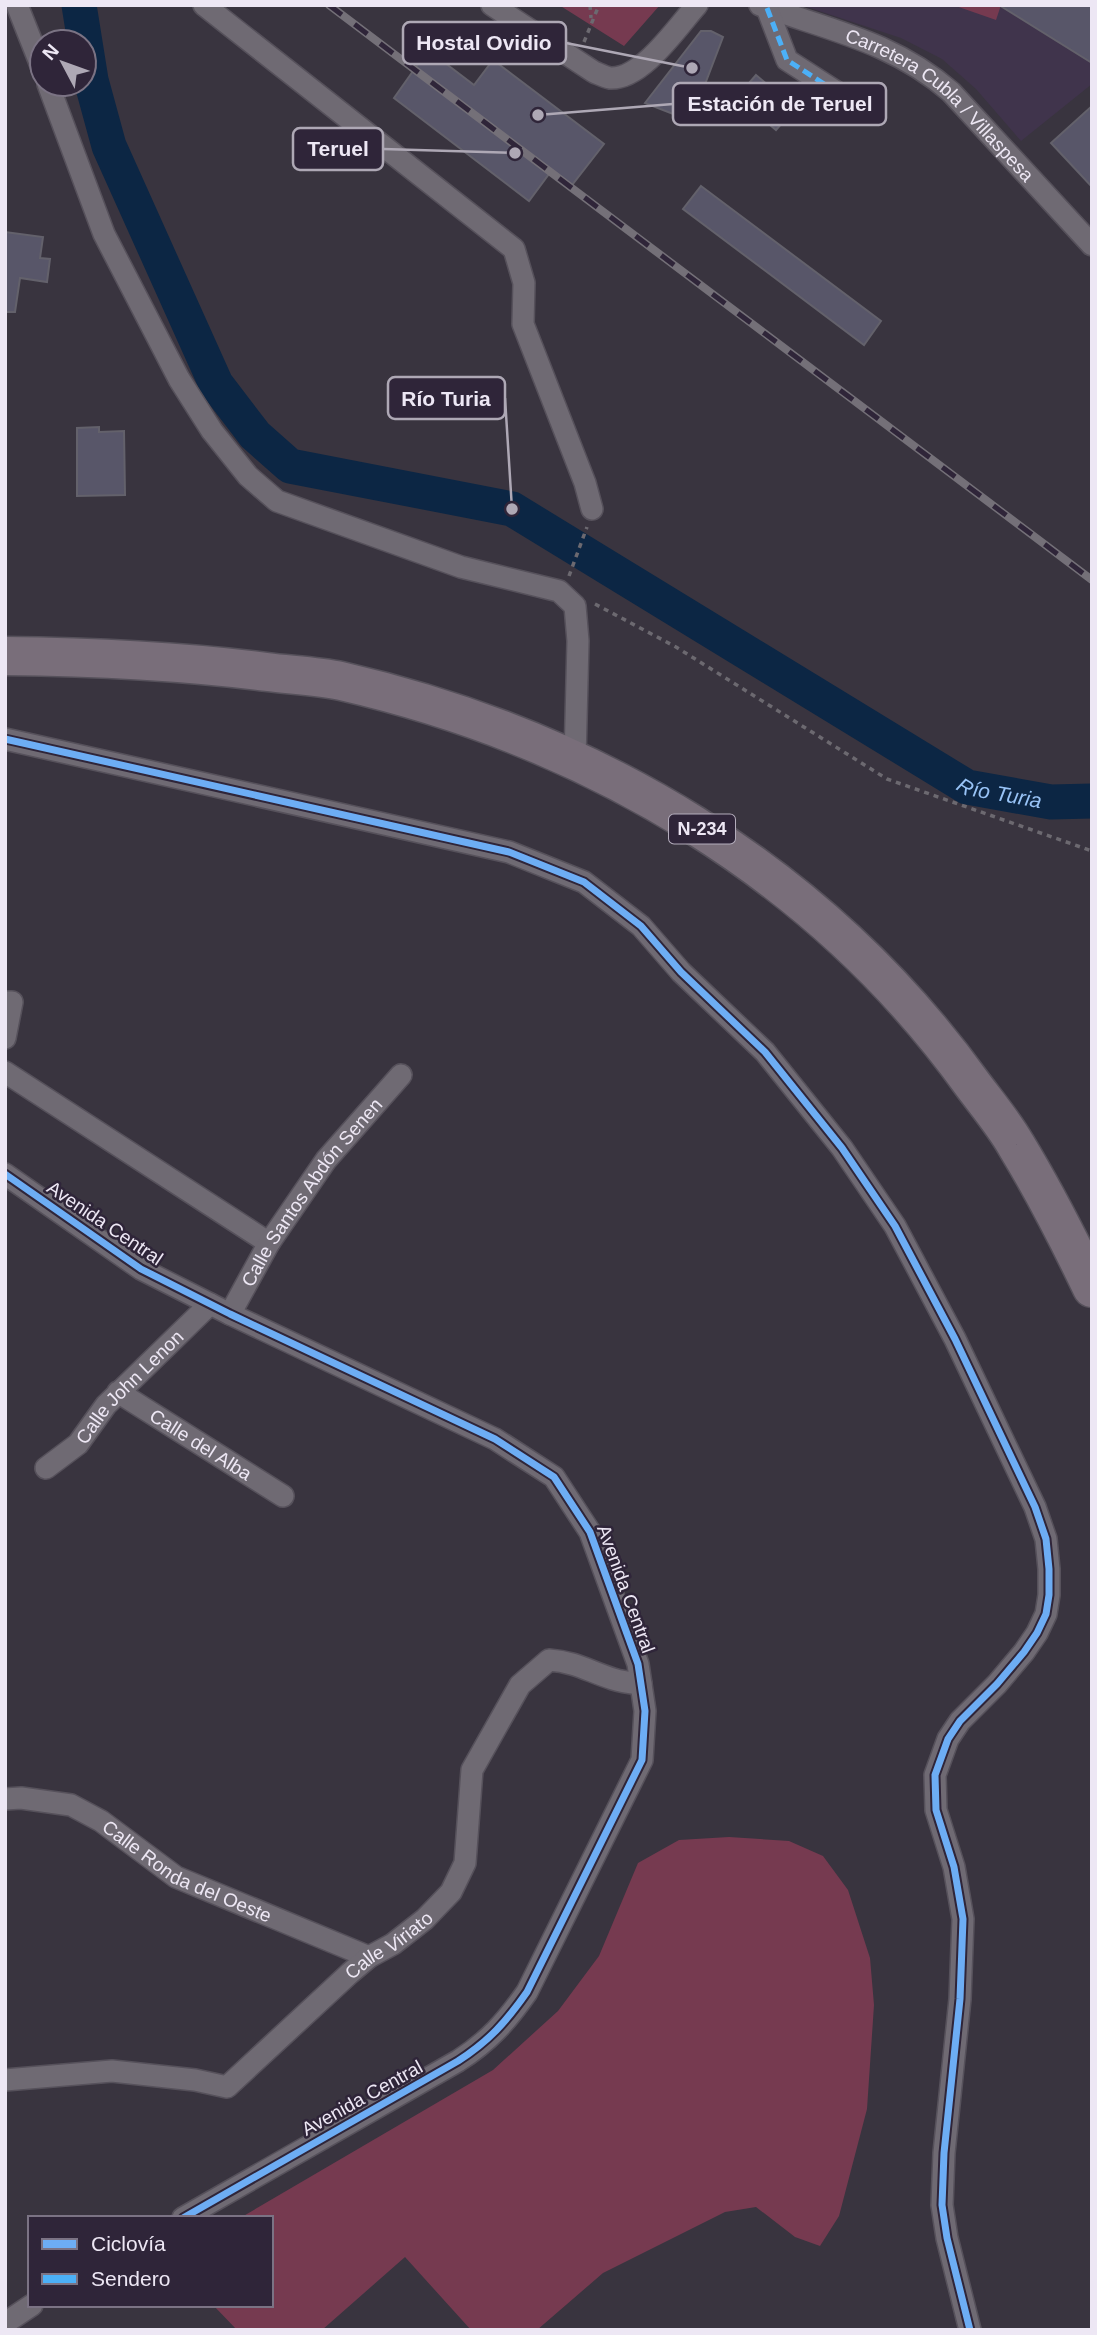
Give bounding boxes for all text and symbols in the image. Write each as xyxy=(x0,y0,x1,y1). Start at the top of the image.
callout: Hostal Ovidio xyxy=(403,22,566,64)
street label: Carretera Cubla / Villaspesa xyxy=(843,24,1038,186)
north arrow xyxy=(28,28,98,98)
text: Hostal Ovidio xyxy=(416,31,552,54)
text: N xyxy=(38,40,63,64)
callout: Estación de Teruel xyxy=(673,83,886,125)
text: Estación de Teruel xyxy=(687,92,873,115)
callout: Teruel xyxy=(293,128,383,170)
text: Teruel xyxy=(307,137,369,160)
callout: Río Turia xyxy=(388,377,505,419)
text: Río Turia xyxy=(401,387,491,410)
water label: Río Turia xyxy=(953,772,1044,812)
road number: N-234 xyxy=(669,814,735,844)
street label: Calle Santos Abdón Senen xyxy=(237,1094,386,1290)
street label: Avenida Central xyxy=(43,1177,167,1269)
street label: Calle John Lenon xyxy=(71,1326,187,1448)
street label: Calle del Alba xyxy=(146,1404,256,1484)
street label: Avenida Central xyxy=(593,1522,659,1656)
street label: Calle Ronda del Oeste xyxy=(99,1815,275,1926)
street label: Calle Viriato xyxy=(341,1907,437,1983)
street label: Avenida Central xyxy=(298,2056,426,2140)
legend xyxy=(28,2216,273,2307)
text: Ciclovía xyxy=(91,2232,166,2255)
text: Sendero xyxy=(91,2267,170,2290)

